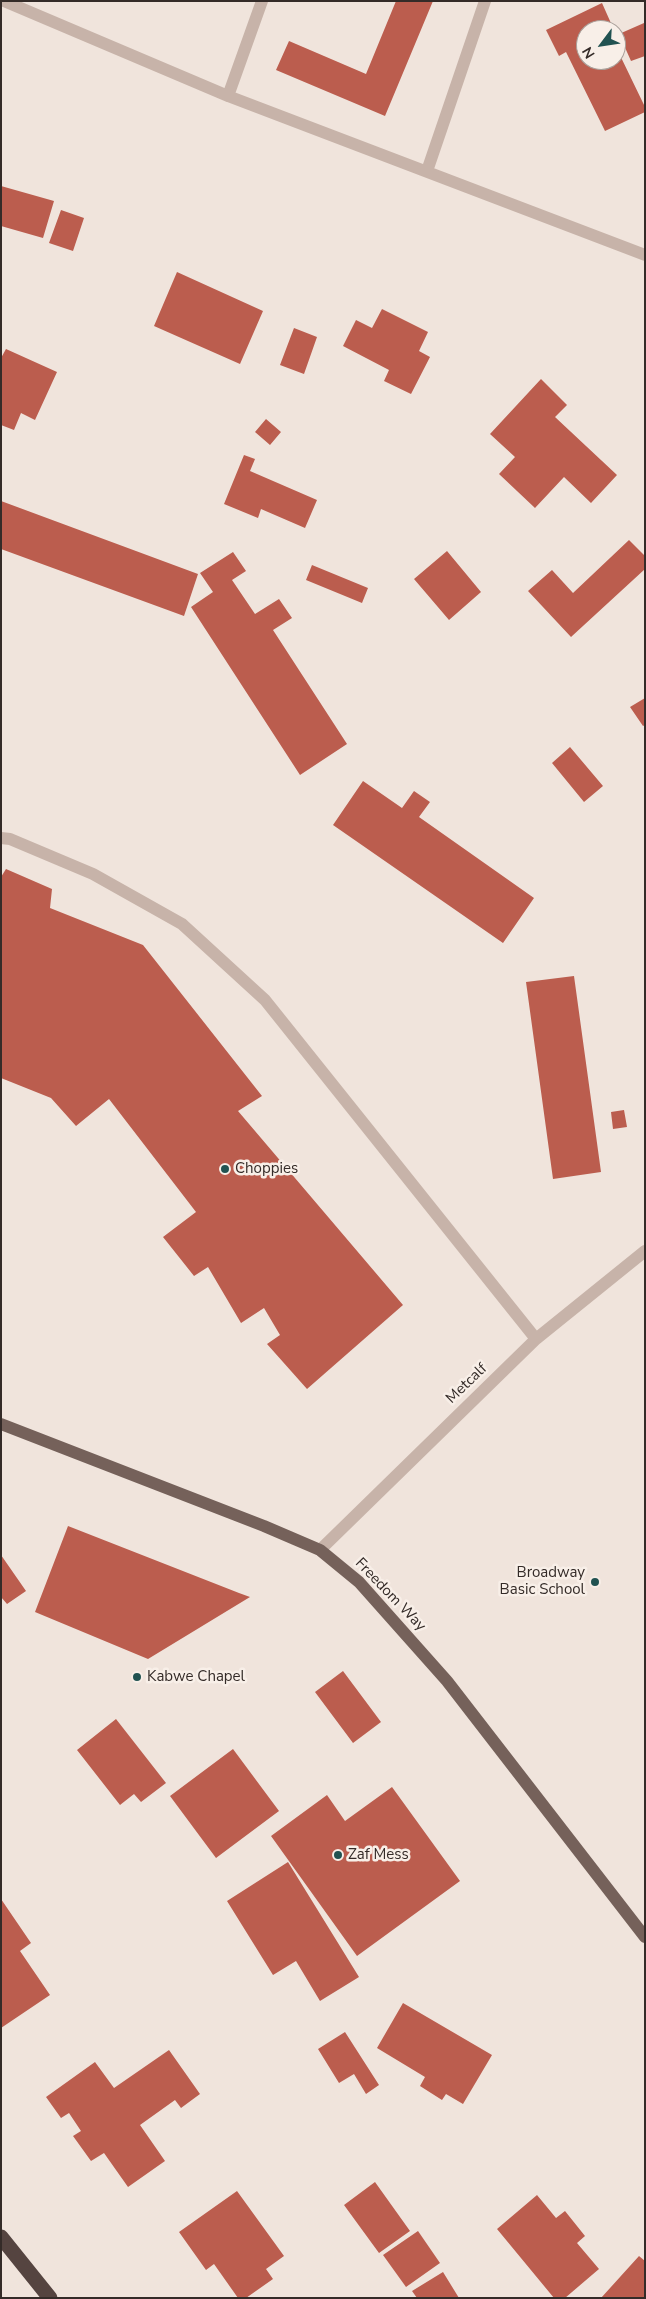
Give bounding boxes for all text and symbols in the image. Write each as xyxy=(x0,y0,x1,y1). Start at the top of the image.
north arrow xyxy=(576,20,626,70)
text: N xyxy=(578,43,599,62)
place label: Choppies xyxy=(235,1160,298,1178)
marker: Choppies xyxy=(219,1163,231,1175)
street label: Metcalf xyxy=(443,1360,491,1408)
street label: Freedom Way xyxy=(351,1555,429,1635)
place label: Broadway Basic School xyxy=(500,1564,585,1599)
marker: Broadway Basic School xyxy=(589,1576,601,1588)
place label: Kabwe Chapel xyxy=(147,1668,245,1686)
marker: Kabwe Chapel xyxy=(131,1671,143,1683)
place label: Zaf Mess xyxy=(348,1846,409,1864)
marker: Zaf Mess xyxy=(332,1849,344,1861)

